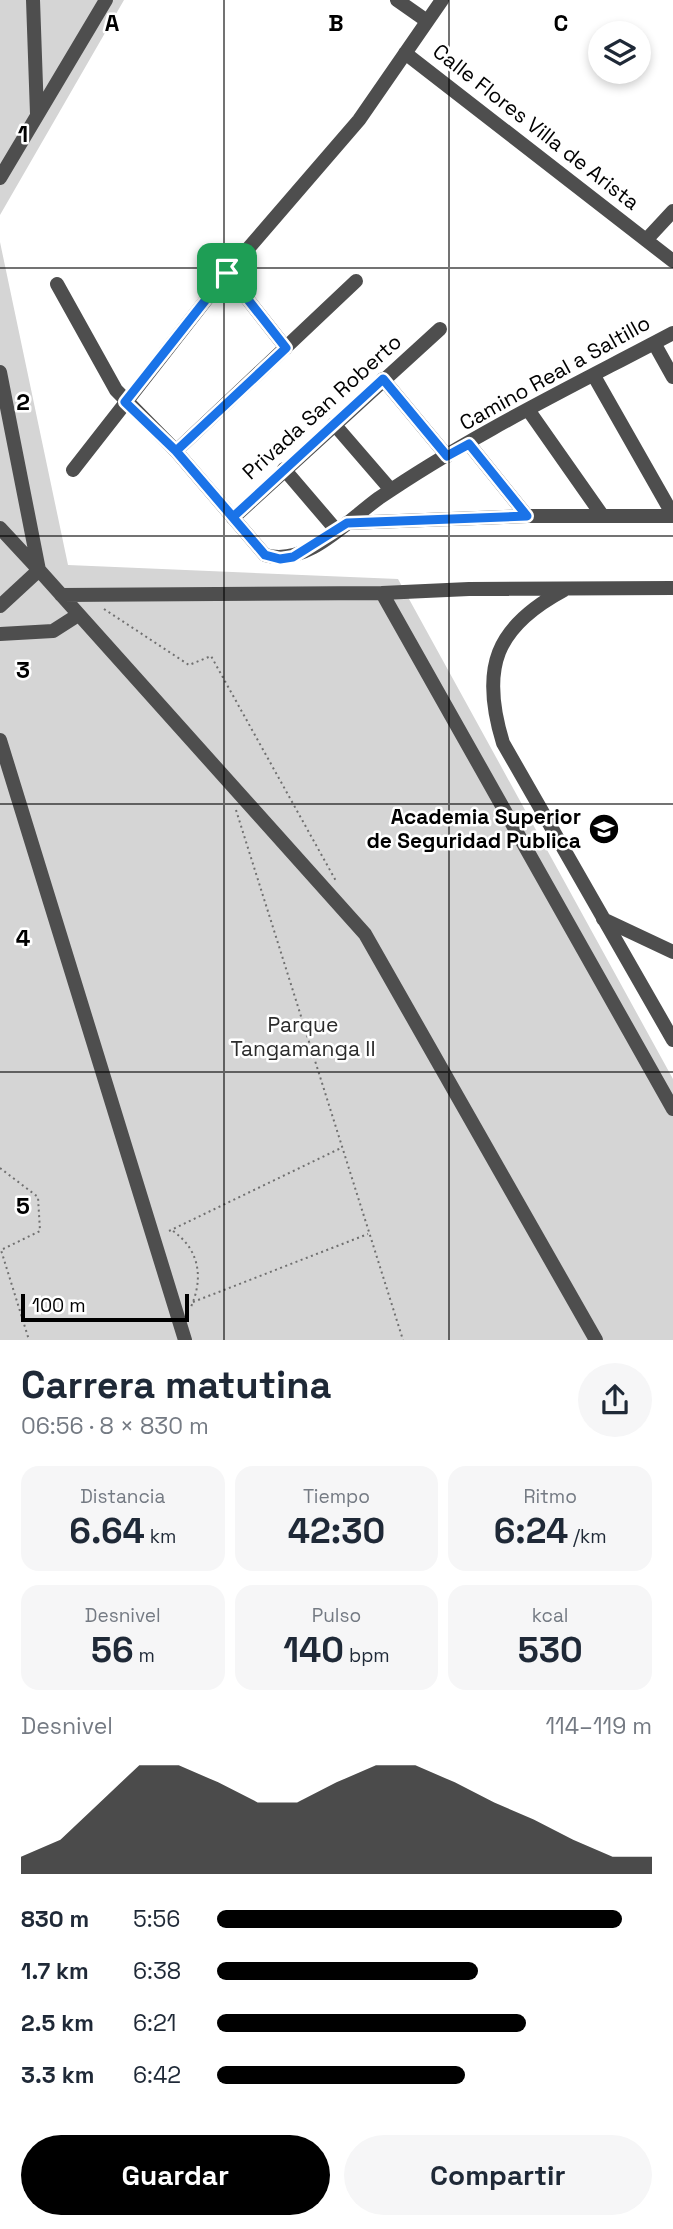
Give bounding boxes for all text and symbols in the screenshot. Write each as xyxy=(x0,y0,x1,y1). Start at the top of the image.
text: A xyxy=(105,8,120,38)
text: B xyxy=(328,8,344,38)
text: C xyxy=(554,8,568,38)
map controls xyxy=(588,21,651,84)
button: layers xyxy=(588,21,651,84)
street label: Calle Flores Villa de Arista xyxy=(427,37,645,216)
text: 1 xyxy=(18,119,28,149)
pin xyxy=(197,243,257,303)
icon: arrive xyxy=(208,254,246,292)
street label: Camino Real a Saltillo xyxy=(455,309,655,436)
street label: Privada San Roberto xyxy=(236,328,407,485)
text: 2 xyxy=(16,387,30,417)
text: 3 xyxy=(16,655,30,685)
place label: Academia Superior de Seguridad Publica xyxy=(366,803,581,854)
school or university icon: Academia Superior de Seguridad Publica xyxy=(587,812,621,846)
text: 4 xyxy=(16,923,31,953)
park label: Parque Tangamanga II xyxy=(230,1011,376,1062)
text: 5 xyxy=(16,1191,30,1221)
scale bar xyxy=(21,1291,189,1323)
text: 100 m xyxy=(32,1293,86,1318)
text: Carrera matutina xyxy=(21,1361,332,1409)
button: share xyxy=(578,1363,652,1437)
text: 06:56 · 8 × 830 m xyxy=(21,1411,209,1441)
text: Distancia xyxy=(80,1484,165,1509)
text: Tiempo xyxy=(303,1484,370,1509)
text: Ritmo xyxy=(523,1484,577,1509)
text: 6.64 xyxy=(69,1509,145,1553)
text: 42:30 xyxy=(288,1509,385,1553)
text: 6:24 xyxy=(494,1509,568,1553)
text: km xyxy=(145,1524,176,1549)
text: /km xyxy=(568,1524,607,1549)
text: Desnivel xyxy=(85,1603,161,1628)
text: Pulso xyxy=(312,1603,361,1628)
text: kcal xyxy=(532,1603,569,1628)
text: 56 xyxy=(91,1628,134,1672)
text: 140 xyxy=(283,1628,344,1672)
text: 530 xyxy=(518,1628,583,1672)
text: m xyxy=(134,1643,155,1668)
text: bpm xyxy=(344,1643,390,1668)
text: Desnivel xyxy=(21,1711,113,1741)
text: 114–119 m xyxy=(545,1711,652,1741)
text: 830 m xyxy=(21,1904,89,1934)
text: 5:56 xyxy=(133,1904,180,1934)
text: 1.7 km xyxy=(21,1956,89,1986)
text: 6:38 xyxy=(133,1956,181,1986)
text: 2.5 km xyxy=(21,2008,94,2038)
text: 6:21 xyxy=(133,2008,176,2038)
text: 3.3 km xyxy=(21,2060,94,2090)
text: 6:42 xyxy=(133,2060,181,2090)
button: Guardar xyxy=(21,2135,330,2215)
button: Compartir xyxy=(344,2135,652,2215)

